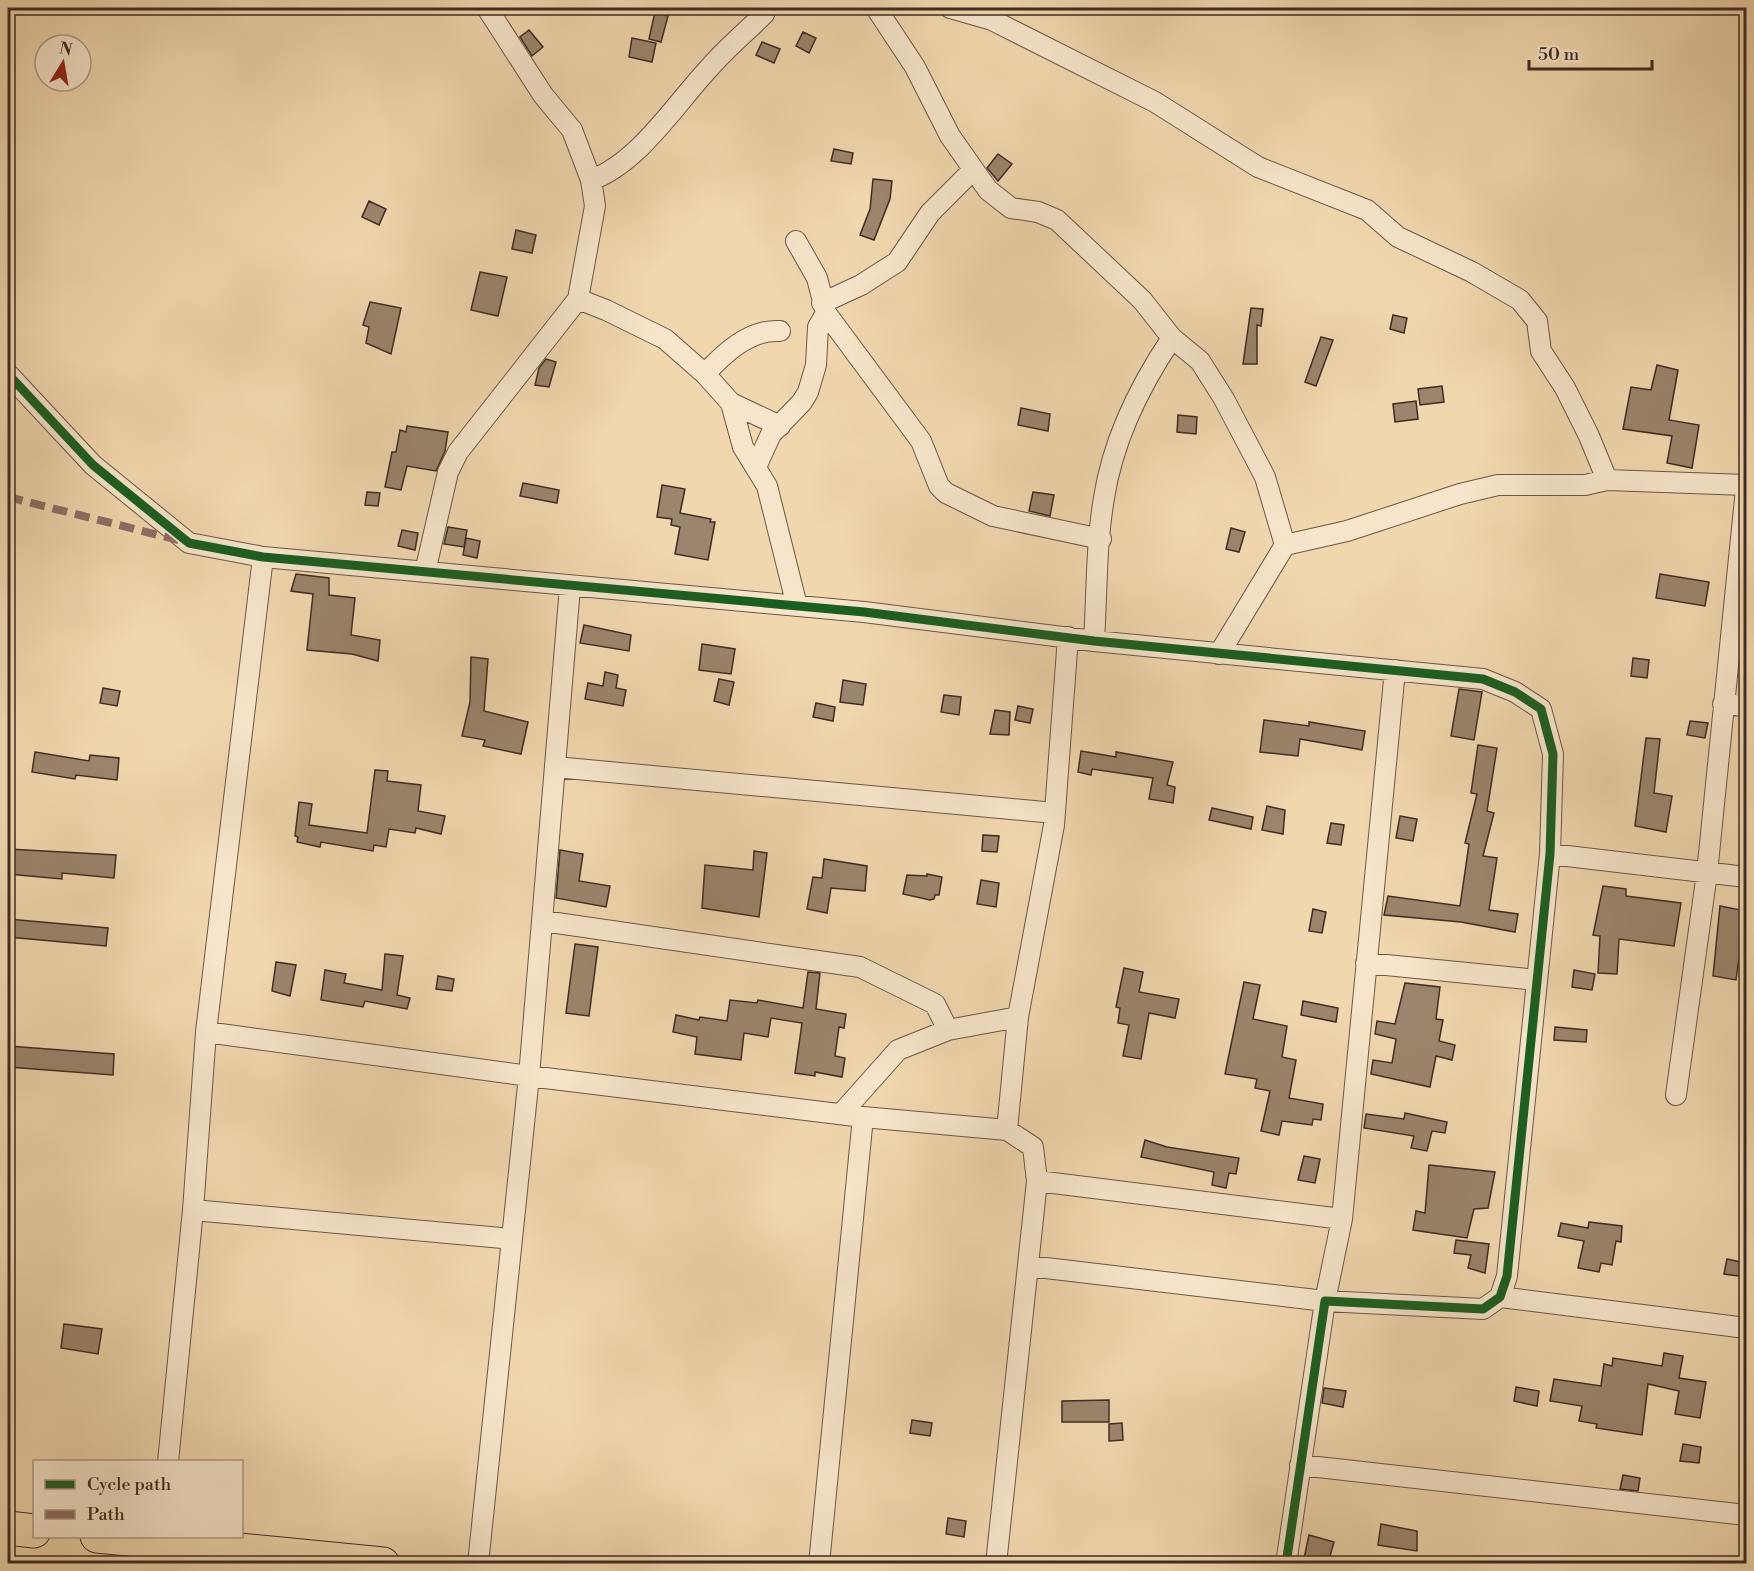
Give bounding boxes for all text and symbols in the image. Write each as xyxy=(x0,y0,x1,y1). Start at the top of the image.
north arrow xyxy=(33,33,93,93)
scale bar xyxy=(1529,33,1652,71)
text: N xyxy=(58,38,74,60)
text: 50 m xyxy=(1538,43,1580,66)
legend xyxy=(33,1460,243,1538)
text: Cycle path xyxy=(87,1473,171,1496)
text: Path xyxy=(87,1503,125,1526)

